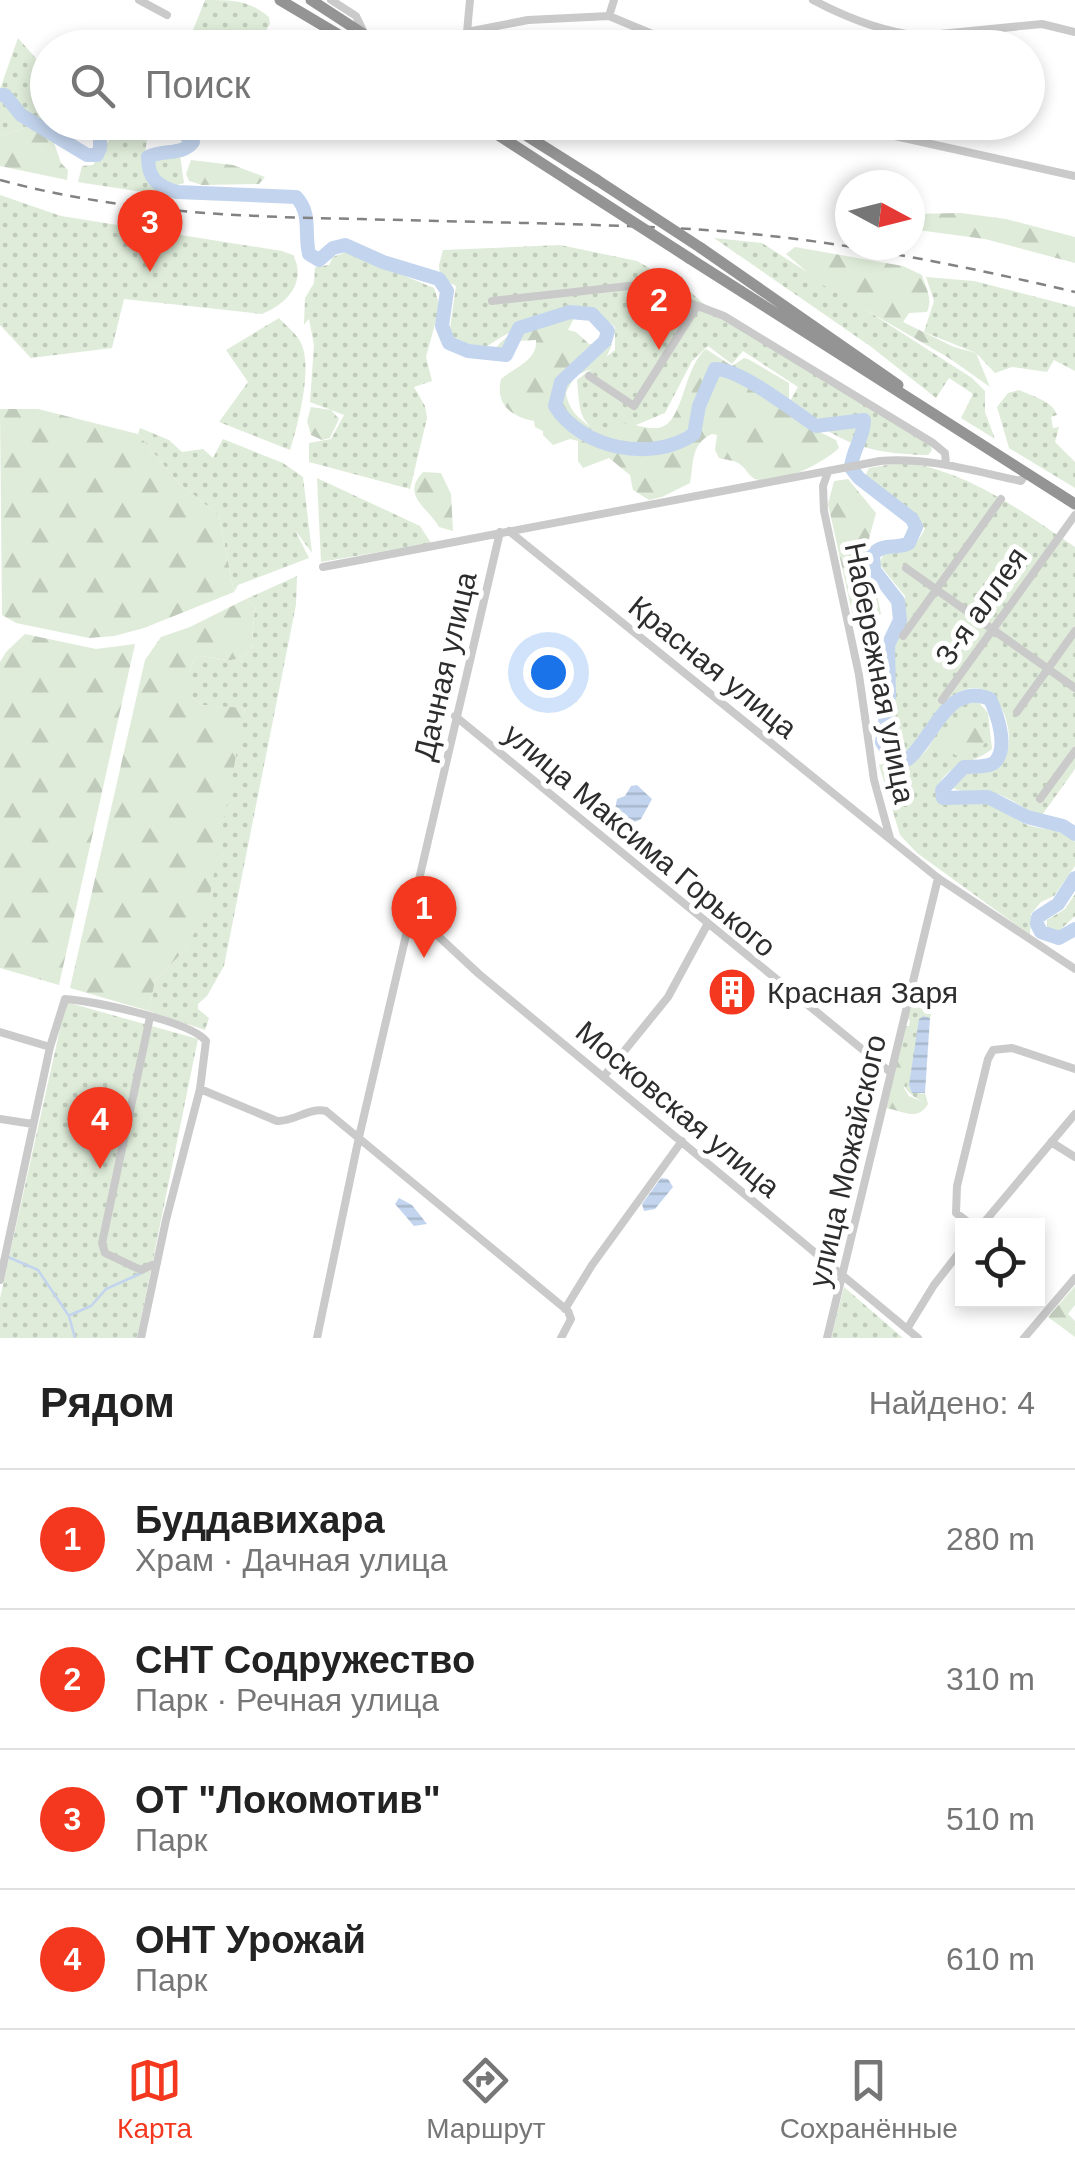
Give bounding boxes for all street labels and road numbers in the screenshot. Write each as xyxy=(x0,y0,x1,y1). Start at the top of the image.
street label: Набережная улица xyxy=(838,540,922,807)
street label: 3-я аллея xyxy=(929,541,1033,671)
street label: Дачная улица xyxy=(407,568,483,763)
street label: Красная улица xyxy=(623,589,804,745)
street label: улица Максима Горького xyxy=(498,717,782,963)
street label: Московская улица xyxy=(570,1014,787,1204)
street label: улица Можайского xyxy=(802,1032,892,1290)

